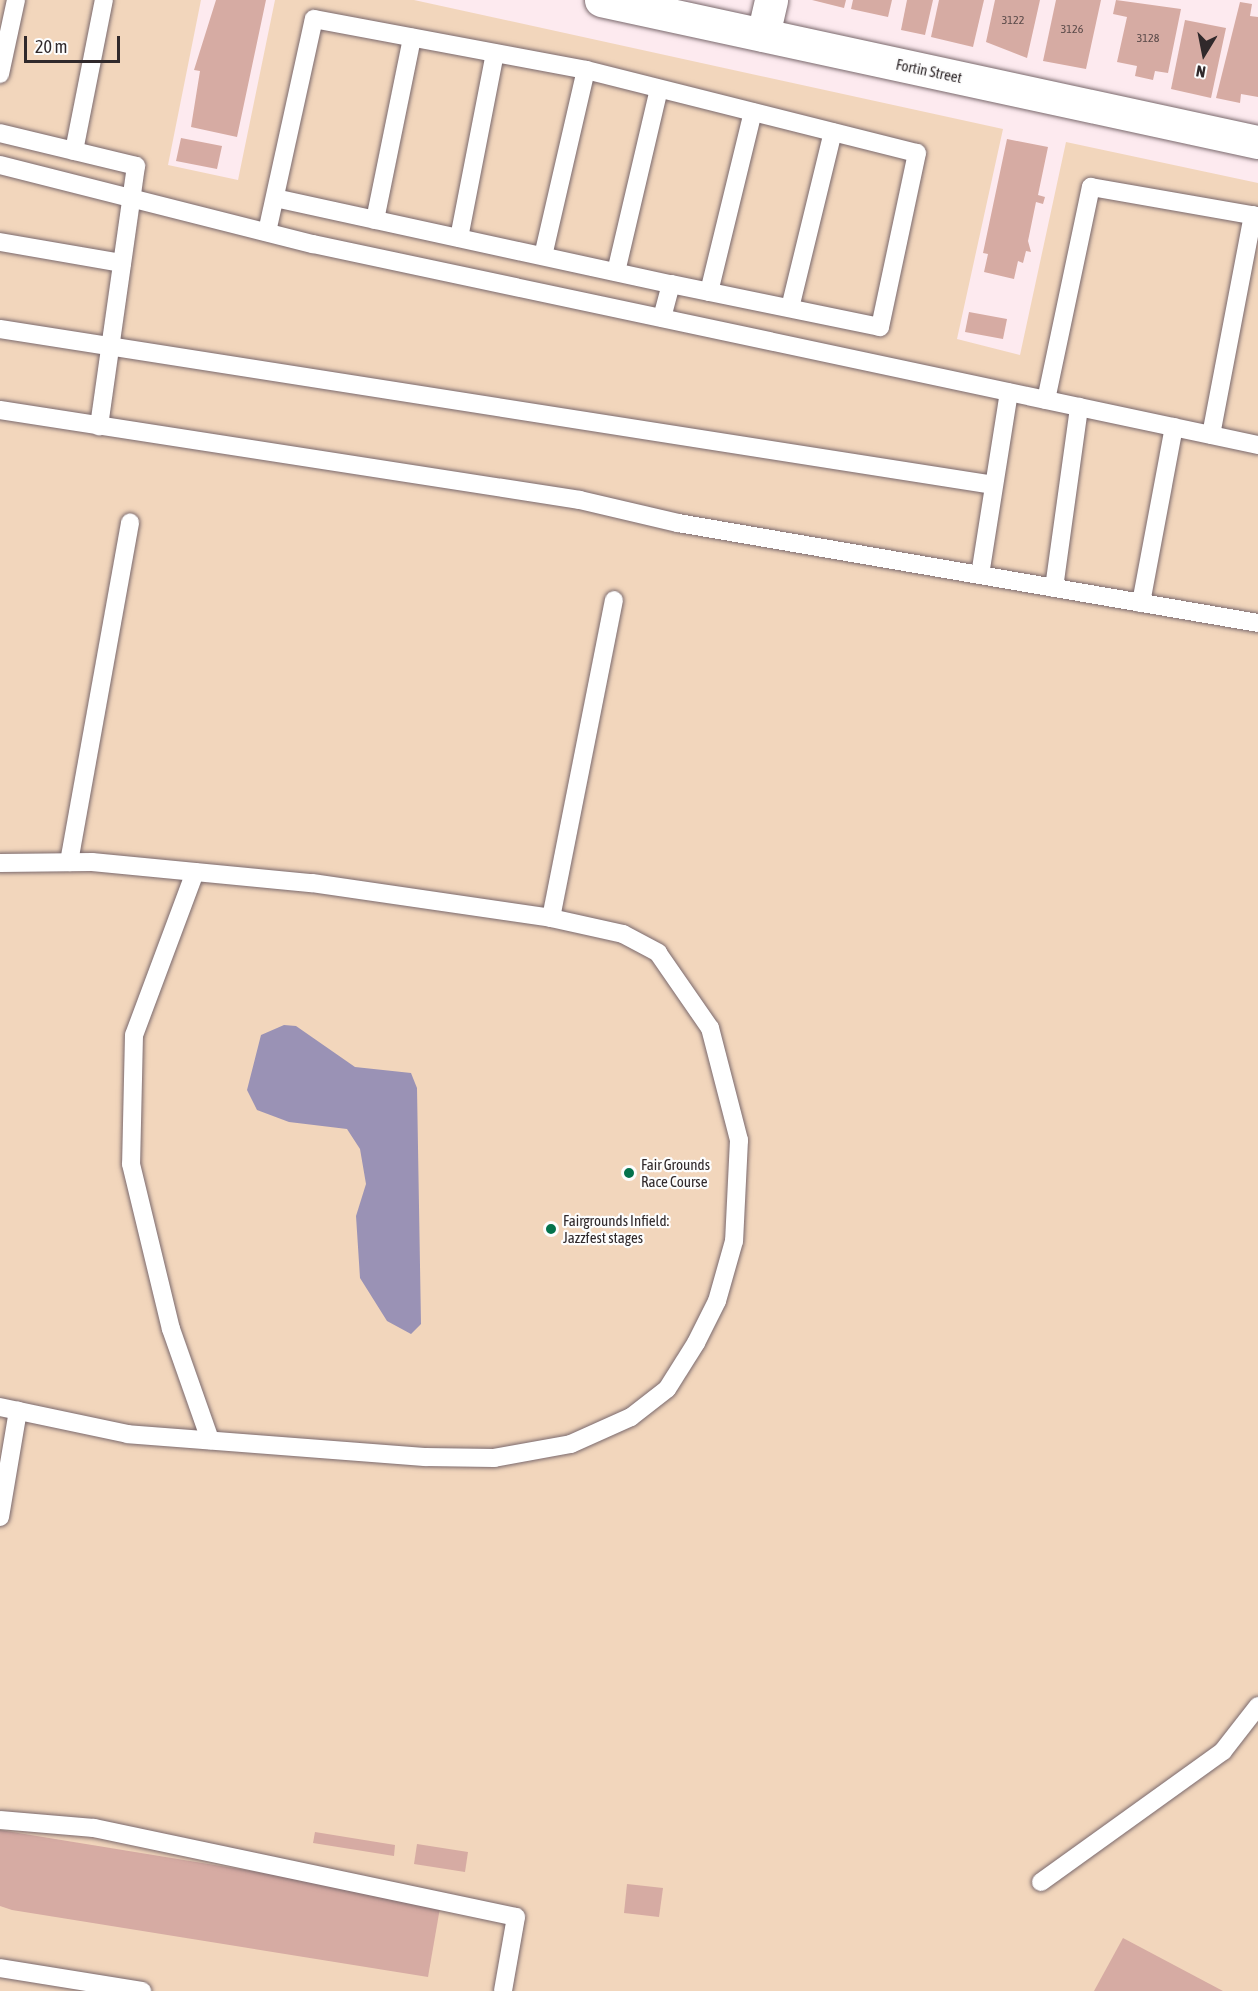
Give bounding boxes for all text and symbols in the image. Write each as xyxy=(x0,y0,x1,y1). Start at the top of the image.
house number: 3122 xyxy=(1002,14,1024,28)
house number: 3126 xyxy=(1061,23,1083,37)
scale bar xyxy=(27,24,123,62)
north arrow xyxy=(1174,24,1234,84)
house number: 3128 xyxy=(1137,32,1159,46)
text: 20 m xyxy=(35,36,67,57)
street label: Fortin Street xyxy=(894,55,964,87)
text: N xyxy=(1195,62,1207,81)
place label: Fair Grounds Race Course xyxy=(641,1155,710,1190)
marker: Fair Grounds Race Course xyxy=(622,1166,636,1180)
place label: Fairgrounds Infield: Jazzfest stages xyxy=(563,1211,669,1246)
marker: Fairgrounds Infield: Jazzfest stages xyxy=(544,1222,558,1236)

